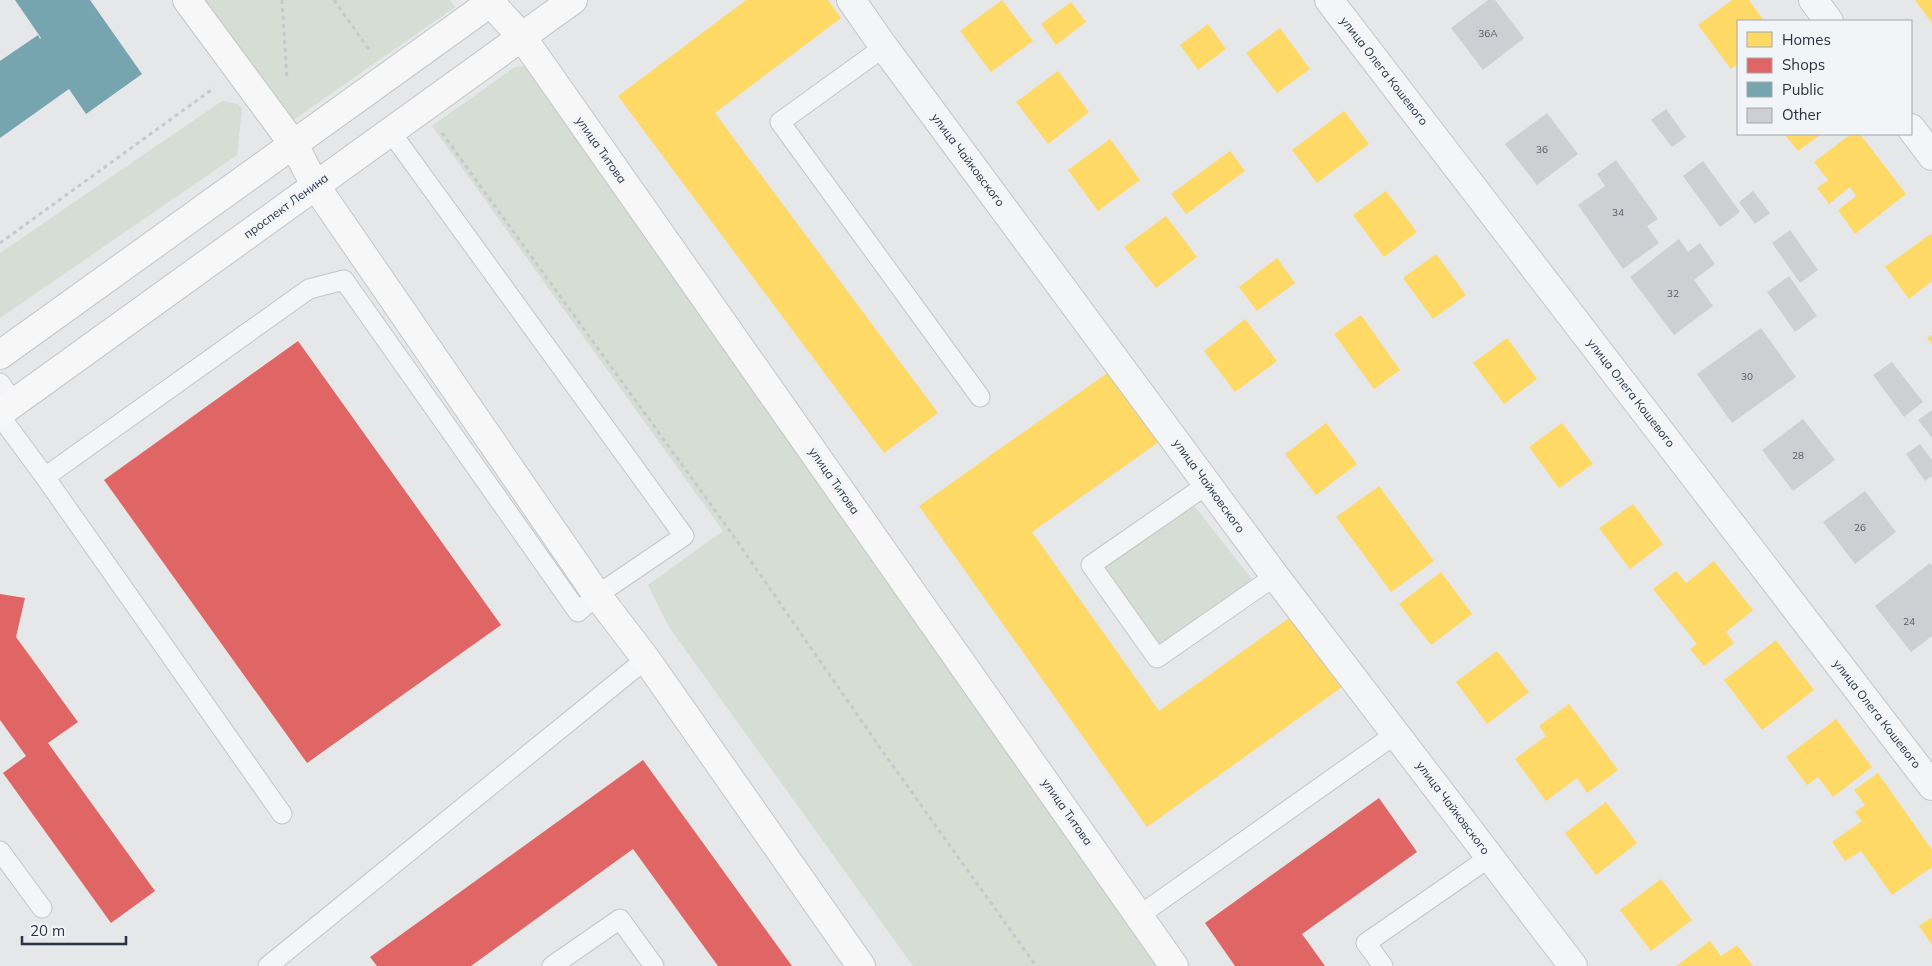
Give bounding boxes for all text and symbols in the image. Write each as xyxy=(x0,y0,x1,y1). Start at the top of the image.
street label: улица Олега Кошевого xyxy=(1337,13,1432,128)
legend xyxy=(1737,20,1912,135)
house number: 36А xyxy=(1478,27,1498,40)
text: Homes xyxy=(1782,30,1831,49)
text: Shops xyxy=(1782,55,1825,74)
text: Public xyxy=(1782,80,1824,99)
text: Other xyxy=(1782,105,1822,124)
street label: улица Чайковского xyxy=(928,110,1008,209)
street label: улица Титова xyxy=(573,113,630,186)
house number: 36 xyxy=(1536,143,1548,156)
street label: проспект Ленина xyxy=(240,170,331,241)
house number: 34 xyxy=(1612,206,1624,219)
house number: 32 xyxy=(1667,287,1679,300)
street label: улица Олега Кошевого xyxy=(1584,335,1679,450)
house number: 30 xyxy=(1741,370,1753,383)
street label: улица Чайковского xyxy=(1170,436,1249,536)
street label: улица Титова xyxy=(806,444,863,517)
house number: 28 xyxy=(1792,449,1804,462)
house number: 26 xyxy=(1854,521,1866,534)
house number: 24 xyxy=(1903,615,1915,628)
street label: улица Олега Кошевого xyxy=(1830,656,1925,771)
street label: улица Чайковского xyxy=(1413,758,1493,857)
street label: улица Титова xyxy=(1039,775,1096,848)
scale bar xyxy=(22,914,126,946)
text: 20 m xyxy=(30,921,65,940)

